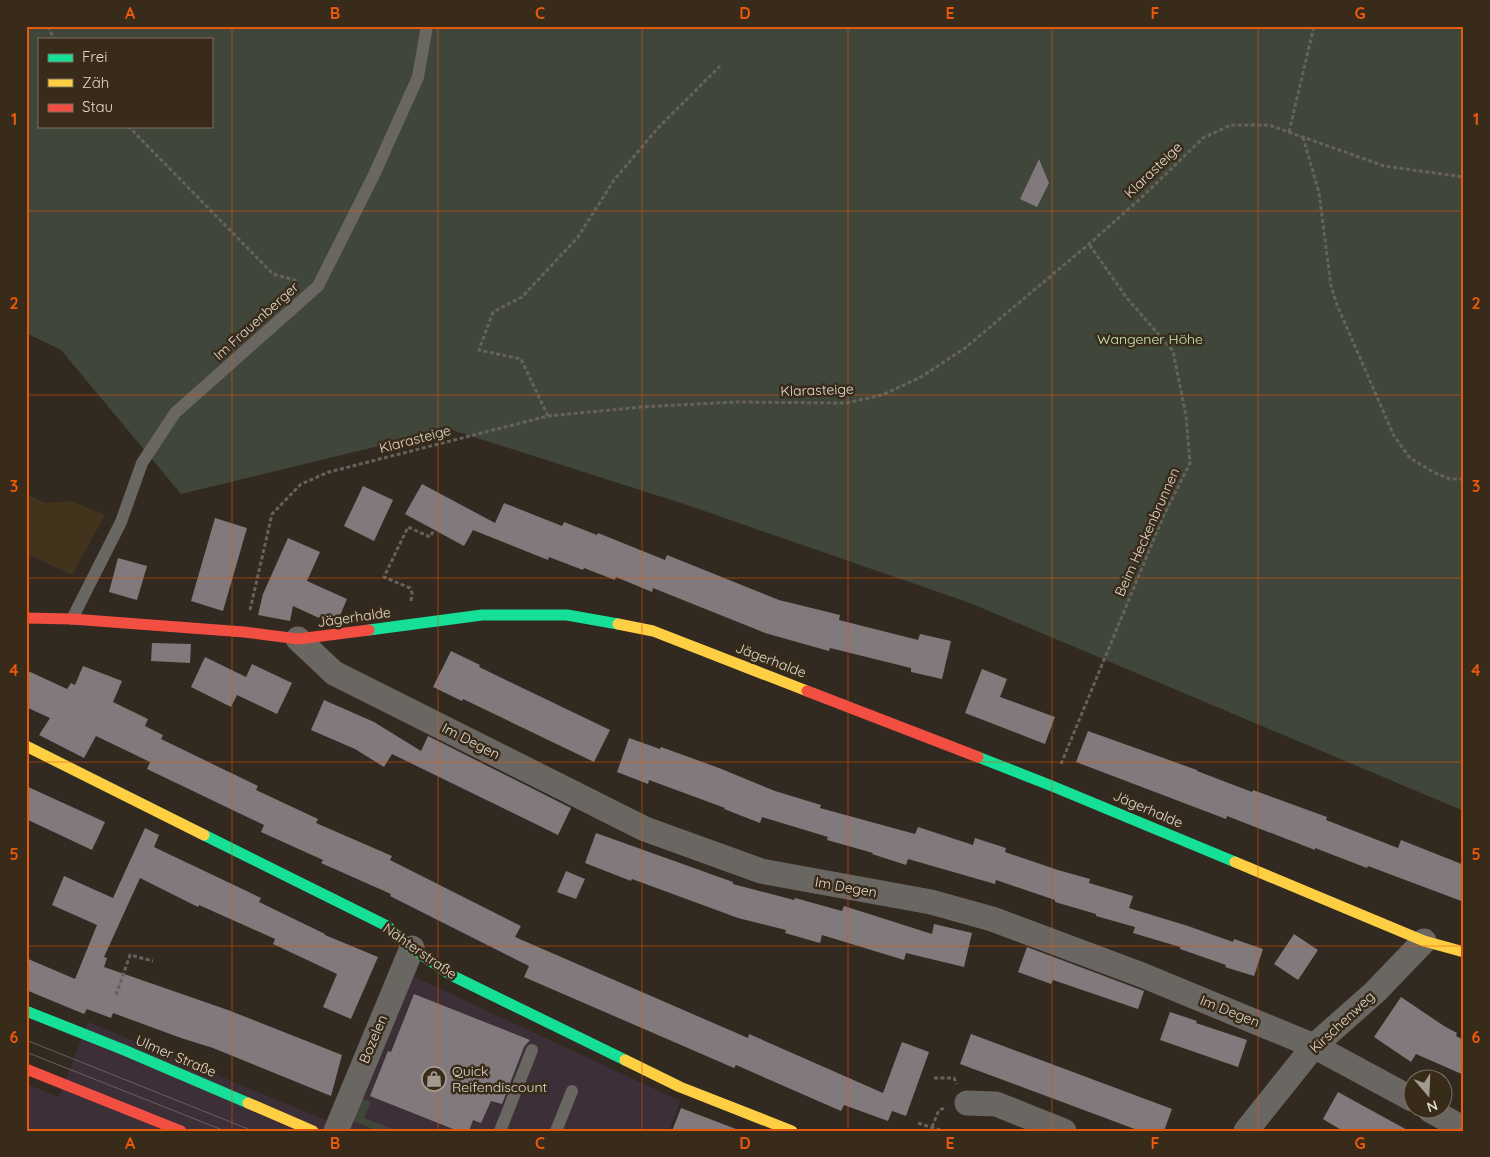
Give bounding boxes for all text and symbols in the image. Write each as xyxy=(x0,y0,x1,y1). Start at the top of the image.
text: A xyxy=(125,3,136,23)
text: B xyxy=(330,3,340,23)
text: C xyxy=(535,3,545,23)
text: D xyxy=(739,3,751,23)
text: E xyxy=(945,3,955,23)
text: F xyxy=(1151,3,1160,23)
text: G xyxy=(1354,3,1366,23)
legend xyxy=(38,38,212,128)
text: Frei xyxy=(82,47,108,66)
text: Zäh xyxy=(82,73,109,92)
text: Stau xyxy=(82,97,113,116)
text: 1 xyxy=(11,109,17,129)
text: 1 xyxy=(1473,109,1479,129)
street label: Klarasteige xyxy=(1120,138,1186,202)
street label: Im Frauenberger xyxy=(210,278,303,364)
text: 2 xyxy=(9,293,19,313)
text: 2 xyxy=(1471,293,1481,313)
park label: Wangener Höhe xyxy=(1097,330,1203,348)
street label: Klarasteige xyxy=(780,380,854,400)
street label: Klarasteige xyxy=(377,421,453,457)
street label: Beim Heckenbrunnen xyxy=(1110,465,1184,599)
text: 3 xyxy=(10,476,18,496)
text: 3 xyxy=(1472,476,1480,496)
street label: Jägerhalde xyxy=(316,603,392,631)
street label: Jägerhalde xyxy=(733,638,809,682)
text: 4 xyxy=(9,660,19,680)
text: 4 xyxy=(1471,660,1481,680)
street label: Im Degen xyxy=(439,719,503,763)
street label: Jägerhalde xyxy=(1110,786,1186,832)
text: 5 xyxy=(9,844,19,864)
text: 5 xyxy=(1471,844,1481,864)
street label: Im Degen xyxy=(814,873,878,901)
street label: Nähterstraße xyxy=(380,919,460,983)
street label: Kirschenweg xyxy=(1306,987,1378,1057)
street label: Im Degen xyxy=(1198,991,1262,1031)
street label: Bozelen xyxy=(355,1012,391,1066)
text: 6 xyxy=(10,1027,19,1047)
text: 6 xyxy=(1472,1027,1481,1047)
street label: Ulmer Straße xyxy=(133,1031,219,1081)
place label: Quick Reifendiscount xyxy=(452,1062,548,1096)
shop icon: Quick Reifendiscount xyxy=(421,1066,447,1092)
north arrow xyxy=(1402,1070,1452,1120)
text: N xyxy=(1424,1096,1440,1116)
text: A xyxy=(125,1133,136,1153)
text: B xyxy=(330,1133,340,1153)
text: C xyxy=(535,1133,545,1153)
text: D xyxy=(739,1133,751,1153)
text: E xyxy=(945,1133,955,1153)
text: F xyxy=(1151,1133,1160,1153)
text: G xyxy=(1354,1133,1366,1153)

